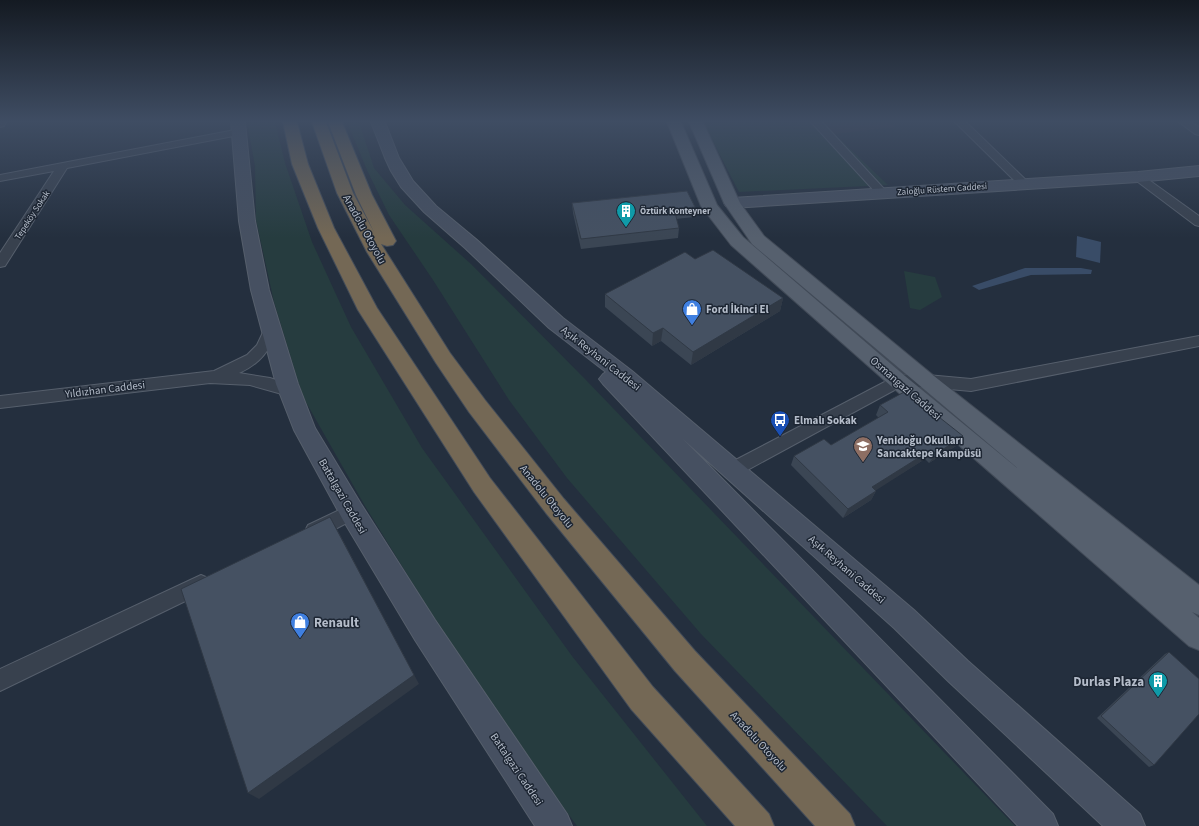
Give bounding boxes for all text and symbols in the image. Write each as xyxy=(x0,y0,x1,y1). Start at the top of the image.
street label: Zaloğlu Rüstem Caddesi xyxy=(897,180,988,199)
street label: Tepeköy Sokak xyxy=(12,188,54,242)
street label: Anadolu Otoyolu xyxy=(339,192,390,267)
building icon: Öztürk Konteyner xyxy=(615,200,637,228)
place label: Öztürk Konteyner xyxy=(640,205,711,218)
shop icon: Ford İkinci El xyxy=(681,298,703,326)
place label: Ford İkinci El xyxy=(706,302,770,317)
street label: Aşık Reyhani Caddesi xyxy=(558,323,644,394)
street label: Osmangazi Caddesi xyxy=(867,353,945,424)
street label: Yıldızhan Caddesi xyxy=(63,377,146,402)
bus stop icon: Elmalı Sokak xyxy=(769,409,791,437)
place label: Elmalı Sokak xyxy=(794,413,857,428)
place label: Yenidoğu Okulları Sancaktepe Kampüsü xyxy=(876,433,981,461)
school or university icon: Yenidoğu Okulları Sancaktepe Kampüsü xyxy=(852,435,874,463)
street label: Battalgazi Caddesi xyxy=(315,456,370,537)
street label: Anadolu Otoyolu xyxy=(516,462,577,531)
street label: Aşık Reyhani Caddesi xyxy=(805,532,888,607)
shop icon: Renault xyxy=(289,611,311,639)
place label: Renault xyxy=(314,614,359,632)
building icon: Durlas Plaza xyxy=(1147,670,1169,698)
place label: Durlas Plaza xyxy=(1073,673,1144,691)
street label: Anadolu Otoyolu xyxy=(727,708,790,775)
street label: Battalgazi Caddesi xyxy=(487,730,546,809)

